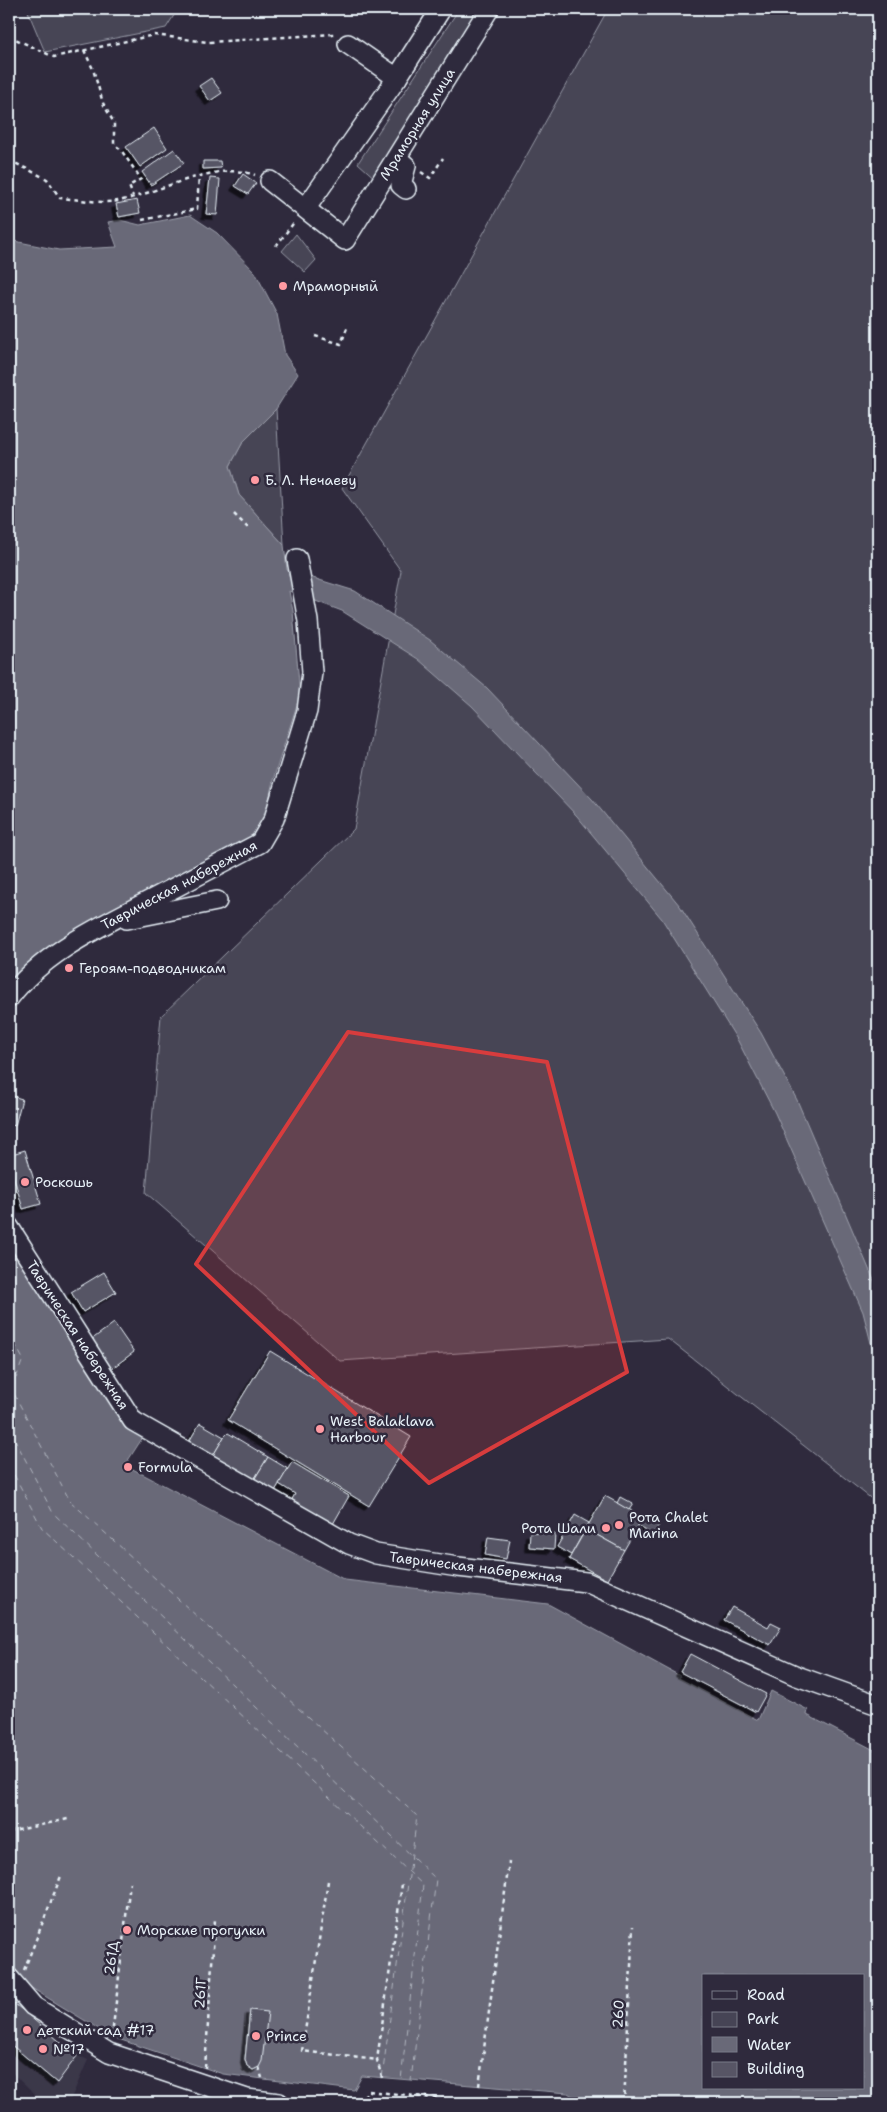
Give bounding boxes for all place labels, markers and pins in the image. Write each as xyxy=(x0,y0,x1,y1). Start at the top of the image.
place label: Мраморный xyxy=(293,277,378,295)
marker: Мраморный xyxy=(277,280,289,292)
place label: Б. Л. Нечаеву xyxy=(265,471,357,489)
marker: Б. Л. Нечаеву xyxy=(249,474,261,486)
place label: Героям-подводникам xyxy=(79,959,226,977)
marker: Героям-подводникам xyxy=(63,962,75,974)
place label: Роскошь xyxy=(35,1173,93,1191)
marker: Роскошь xyxy=(19,1176,31,1188)
place label: West Balaklava Harbour xyxy=(330,1412,434,1446)
marker: West Balaklava Harbour xyxy=(314,1423,326,1435)
place label: Formula xyxy=(138,1458,193,1476)
marker: Formula xyxy=(122,1461,134,1473)
place label: Рота Chalet Marina xyxy=(629,1508,708,1542)
place label: Рота Шали xyxy=(521,1519,596,1537)
marker: Рота Chalet Marina xyxy=(613,1519,625,1531)
marker: Рота Шали xyxy=(600,1522,612,1534)
place label: Морские прогулки xyxy=(137,1921,266,1939)
marker: Морские прогулки xyxy=(121,1924,133,1936)
place label: детский сад #17 xyxy=(37,2021,155,2039)
marker: детский сад #17 xyxy=(21,2024,33,2036)
place label: Prince xyxy=(266,2027,307,2045)
marker: Prince xyxy=(250,2030,262,2042)
place label: №17 xyxy=(53,2040,85,2058)
marker: №17 xyxy=(37,2043,49,2055)

